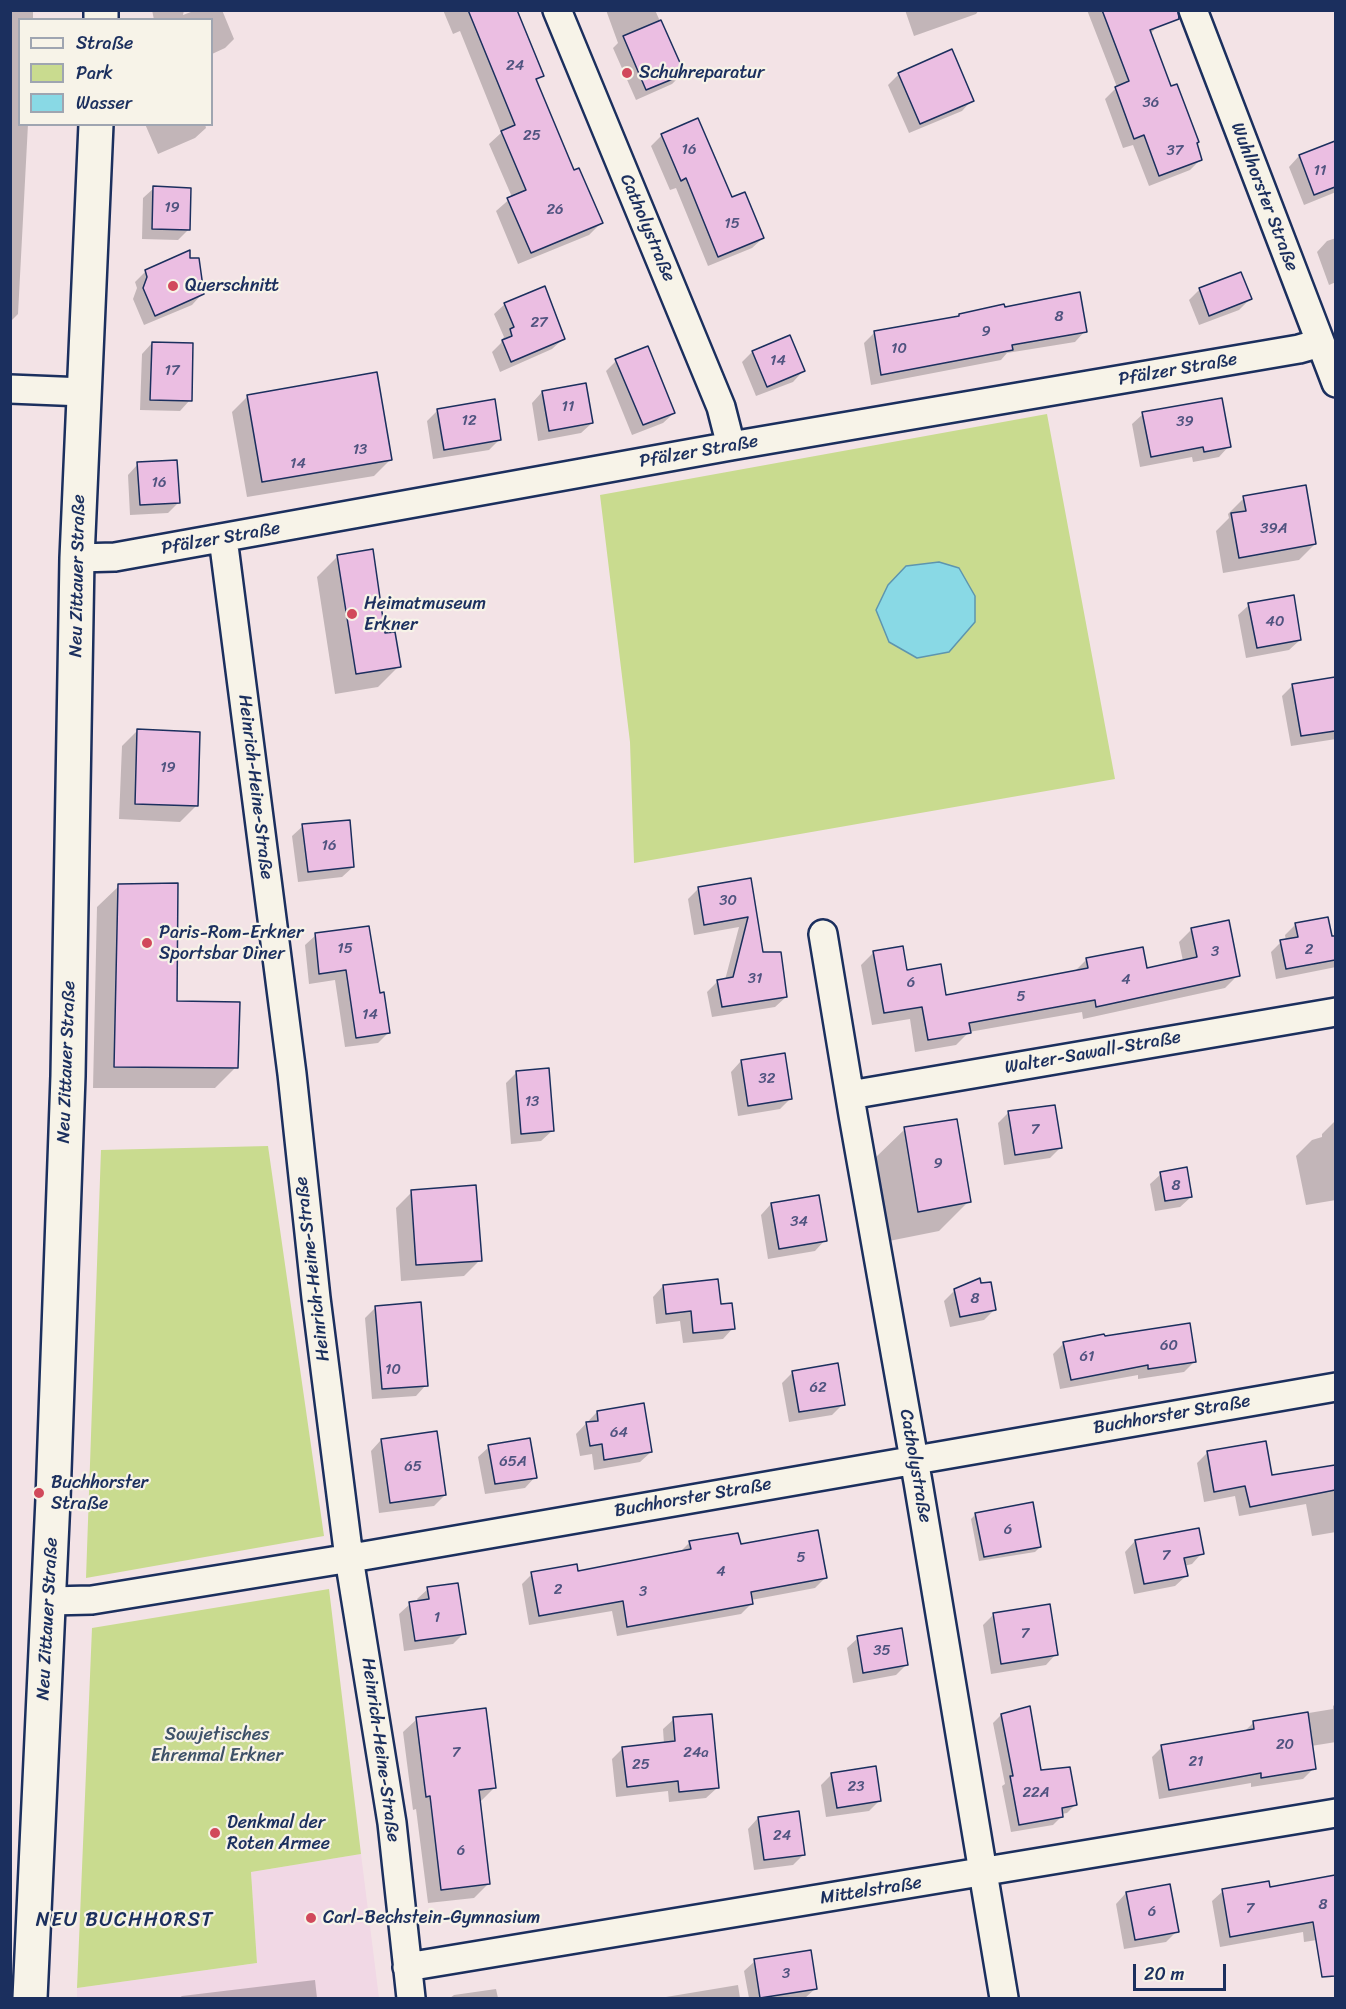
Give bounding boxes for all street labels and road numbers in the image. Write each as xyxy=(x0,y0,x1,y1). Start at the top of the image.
street label: Wuhlhorster Straße xyxy=(1226,120,1302,274)
street label: Catholystraße xyxy=(615,171,679,285)
street label: Pfälzer Straße xyxy=(1117,349,1239,391)
street label: Pfälzer Straße xyxy=(638,431,760,473)
street label: Neu Zittauer Straße xyxy=(66,494,90,658)
street label: Pfälzer Straße xyxy=(160,518,282,560)
street label: Heinrich-Heine-Straße xyxy=(233,693,277,881)
street label: Neu Zittauer Straße xyxy=(53,980,81,1144)
street label: Walter-Sawall-Straße xyxy=(1003,1027,1183,1079)
street label: Heinrich-Heine-Straße xyxy=(291,1175,335,1363)
street label: Buchhorster Straße xyxy=(1092,1391,1252,1439)
street label: Catholystraße xyxy=(894,1408,936,1524)
street label: Buchhorster Straße xyxy=(613,1474,773,1522)
street label: Neu Zittauer Straße xyxy=(33,1537,63,1701)
street label: Heinrich-Heine-Straße xyxy=(356,1656,404,1844)
street label: Mittelstraße xyxy=(819,1872,923,1910)

